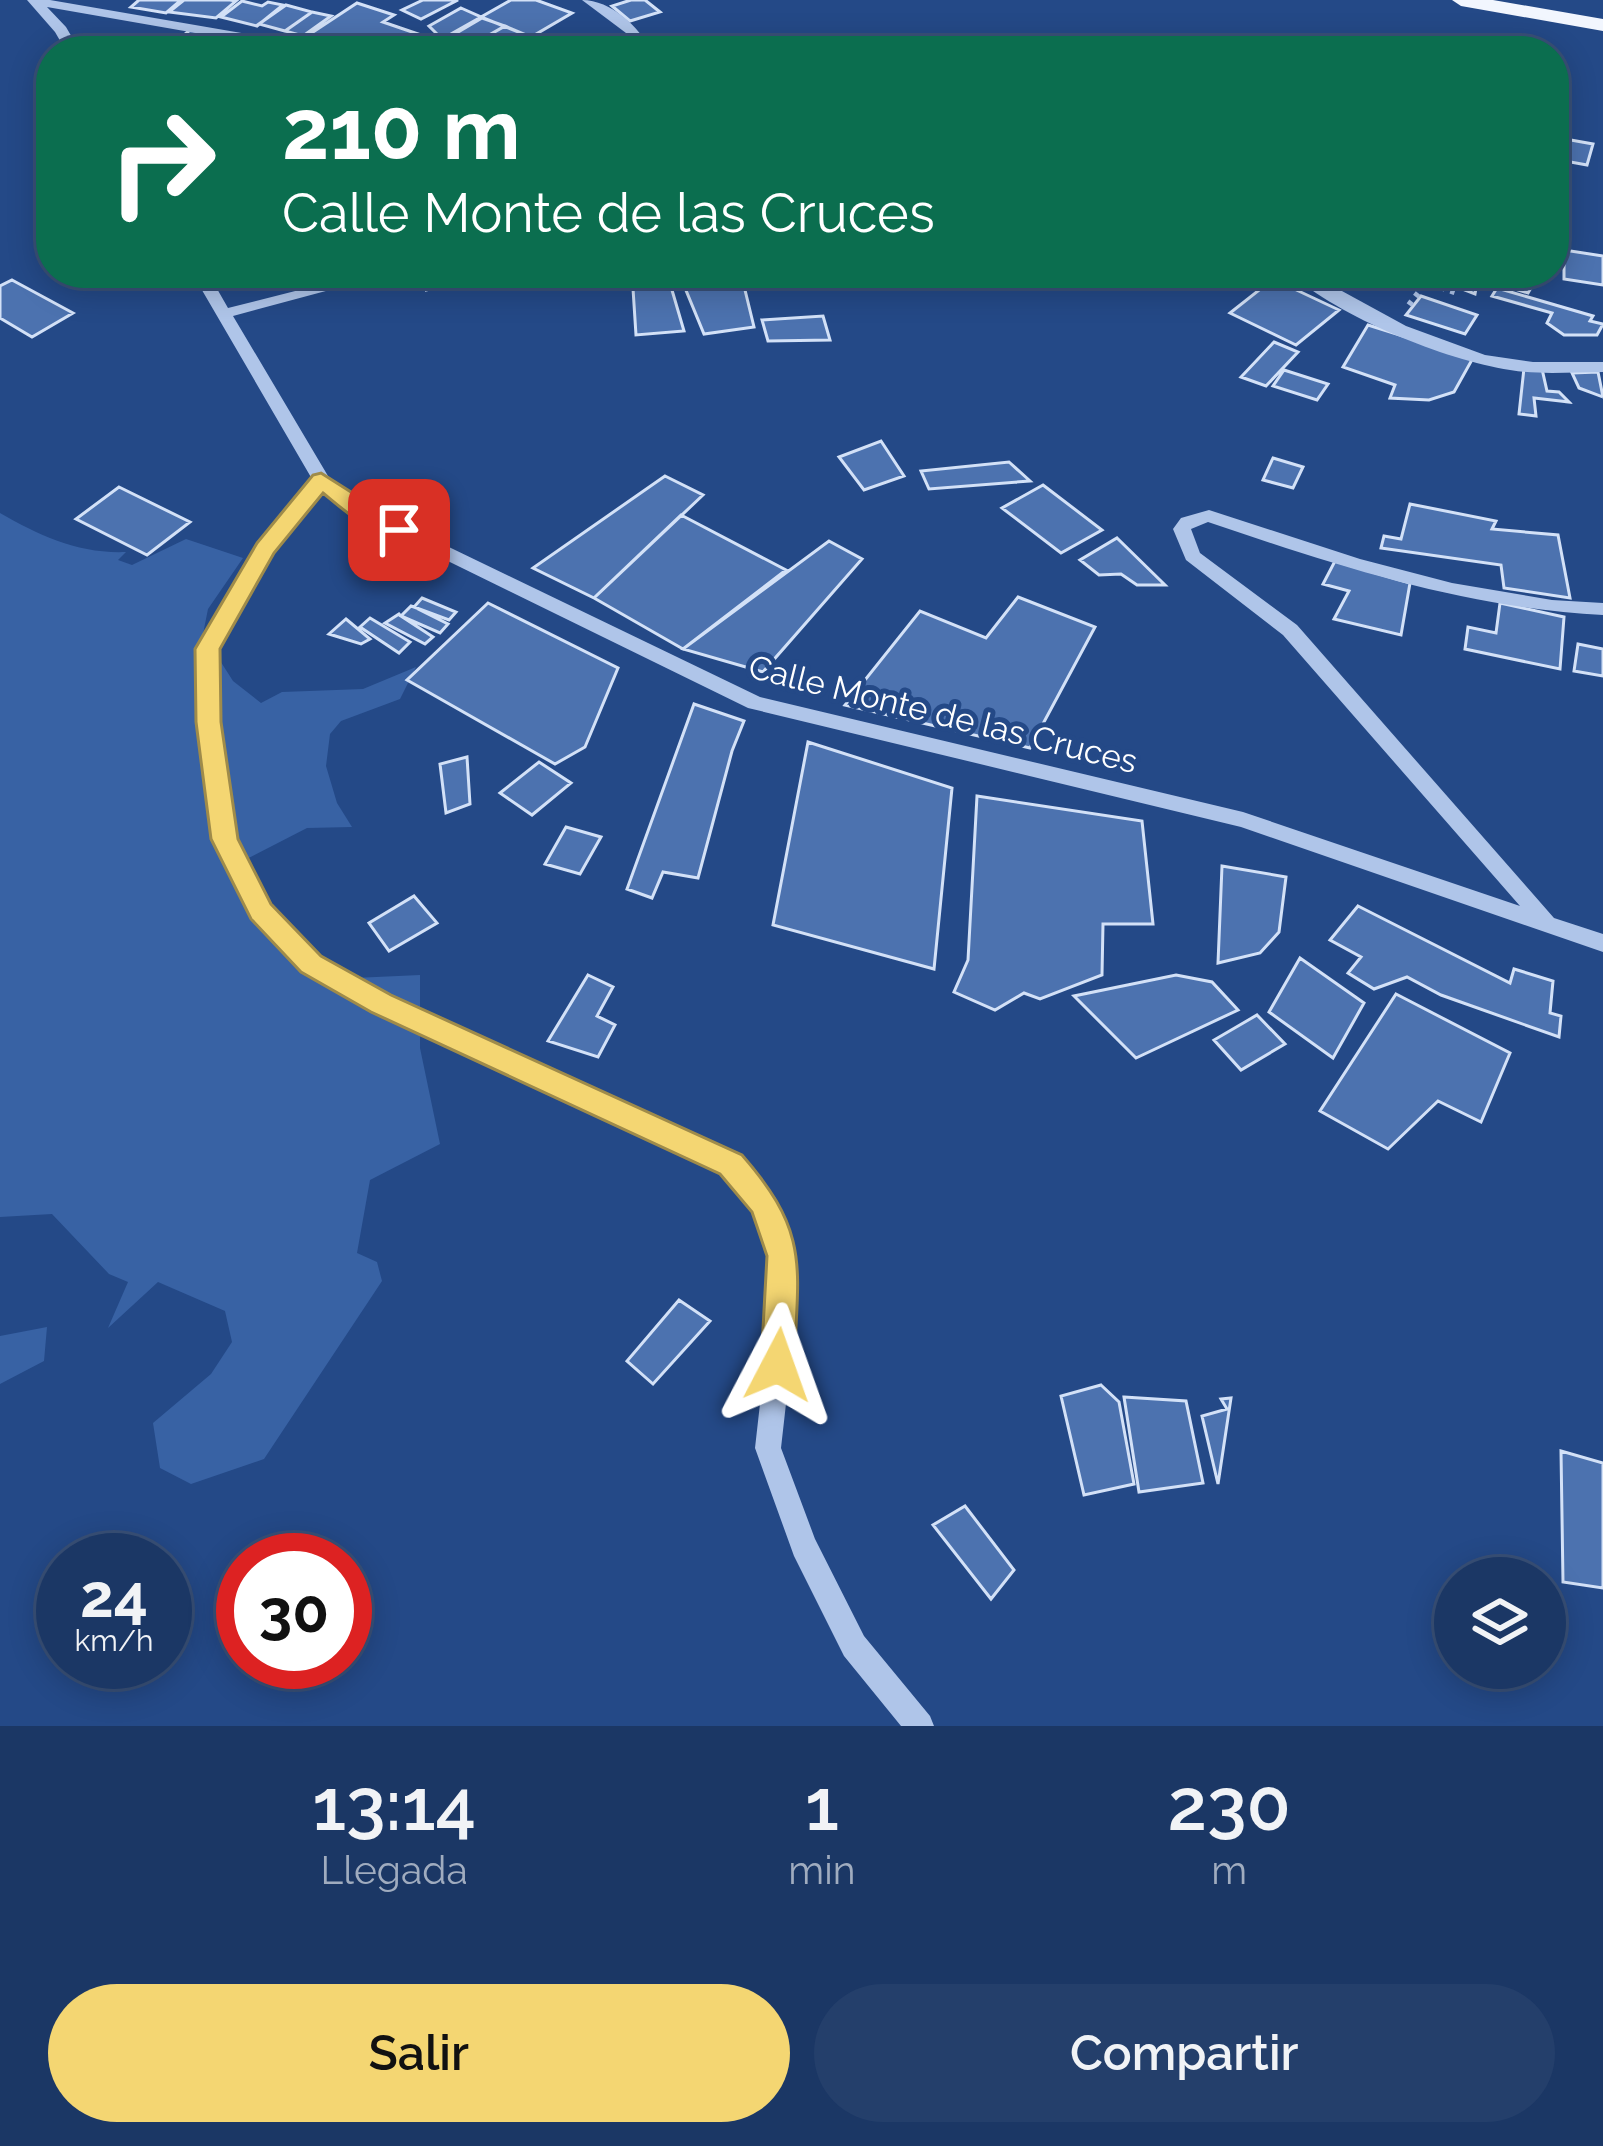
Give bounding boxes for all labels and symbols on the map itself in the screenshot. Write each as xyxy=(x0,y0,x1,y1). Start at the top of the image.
pin xyxy=(348,479,450,581)
street label: Calle Monte de las Cruces xyxy=(745,647,1141,781)
position arrow xyxy=(715,1302,841,1428)
speed limit sign: 30 xyxy=(216,1533,372,1689)

